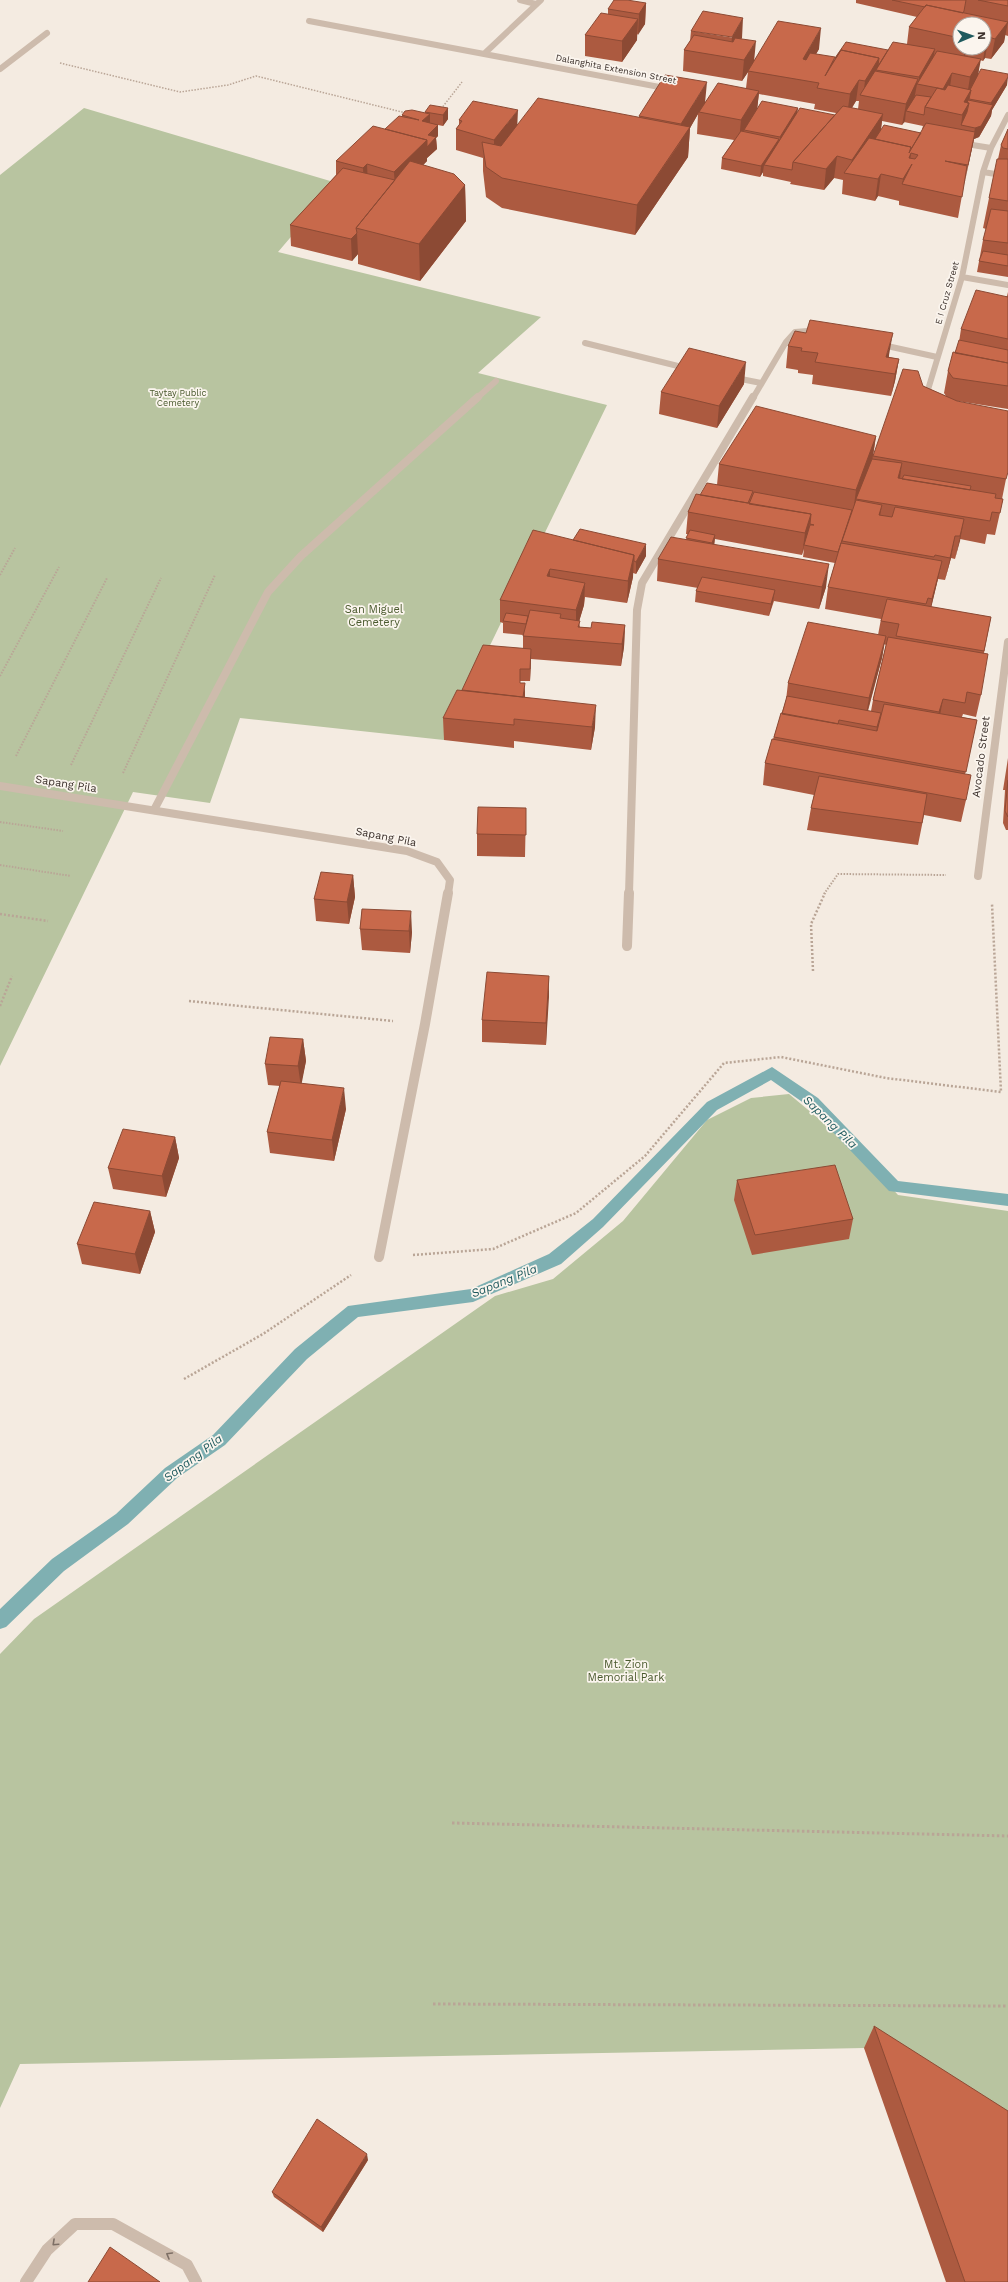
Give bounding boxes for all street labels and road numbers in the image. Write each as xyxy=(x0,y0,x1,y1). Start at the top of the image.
street label: Dalanghita Extension Street xyxy=(555,52,677,86)
street label: E I Cruz Street xyxy=(933,260,961,326)
street label: Avocado Street xyxy=(970,715,992,798)
street label: Sapang Pila xyxy=(34,773,98,795)
street label: Sapang Pila xyxy=(354,825,418,849)

